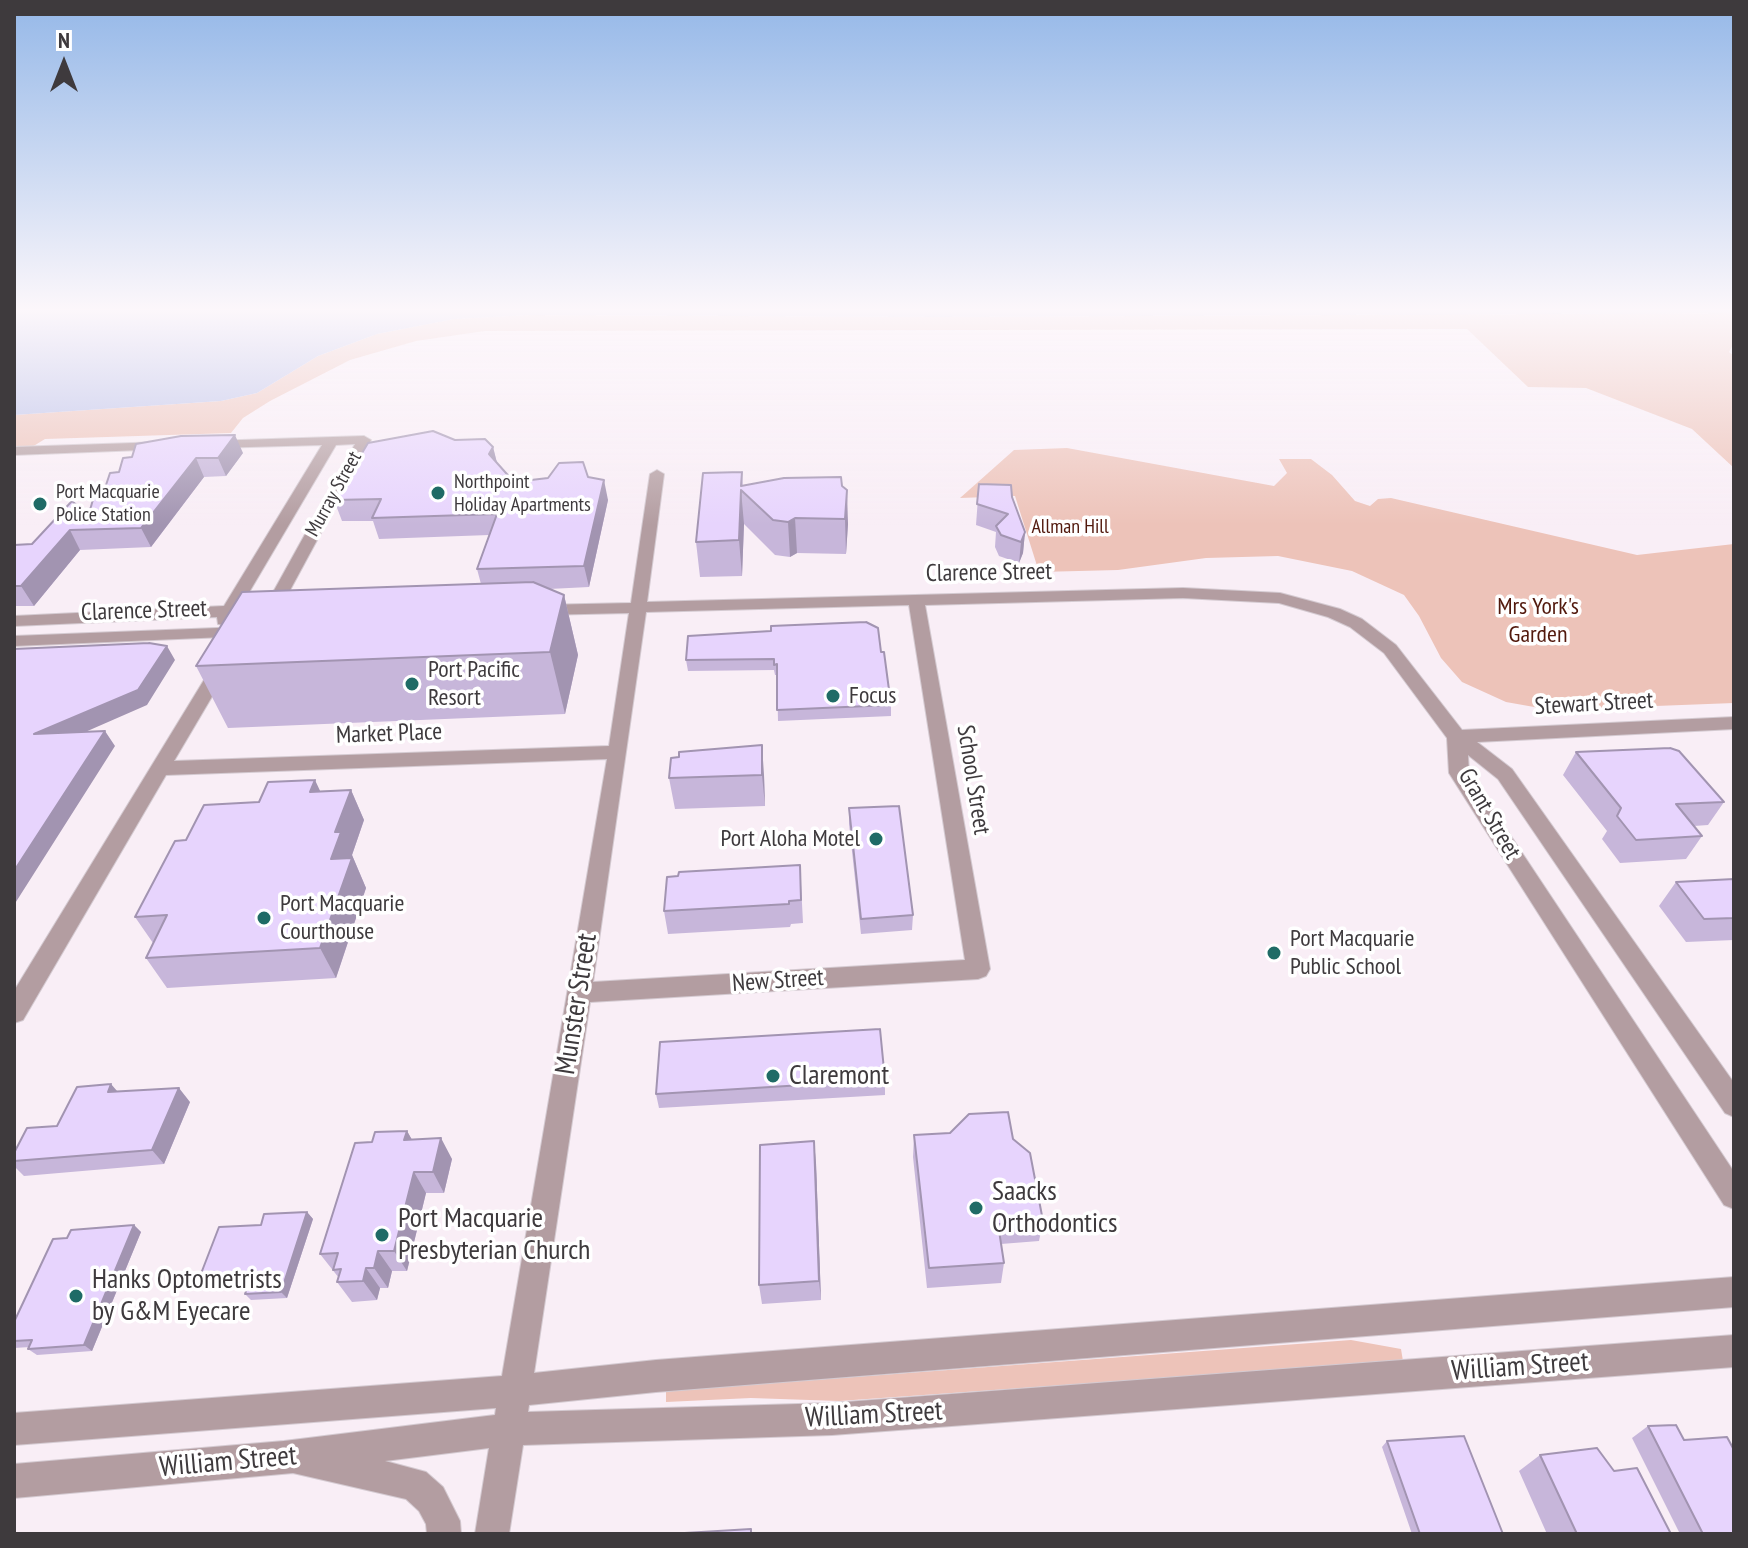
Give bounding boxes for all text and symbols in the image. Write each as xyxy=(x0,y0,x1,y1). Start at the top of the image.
north arrow xyxy=(24,24,104,104)
text: N xyxy=(58,26,70,54)
street label: Murray Street xyxy=(301,447,367,541)
place label: Northpoint Holiday Apartments xyxy=(454,470,591,517)
place label: Port Macquarie Police Station xyxy=(56,480,160,527)
marker: Northpoint Holiday Apartments xyxy=(429,484,447,502)
marker: Port Macquarie Police Station xyxy=(31,495,49,513)
park label: Allman Hill xyxy=(1031,515,1109,539)
street label: Clarence Street xyxy=(926,558,1052,588)
park label: Mrs York's Garden xyxy=(1497,593,1579,649)
street label: Clarence Street xyxy=(81,594,207,628)
place label: Port Pacific Resort xyxy=(428,656,520,712)
marker: Port Pacific Resort xyxy=(403,675,421,693)
place label: Focus xyxy=(849,682,896,710)
marker: Focus xyxy=(824,687,842,705)
street label: Stewart Street xyxy=(1534,687,1654,721)
street label: Market Place xyxy=(335,718,443,750)
street label: School Street xyxy=(950,723,996,837)
street label: Grant Street xyxy=(1452,764,1526,864)
place label: Port Aloha Motel xyxy=(721,825,860,853)
marker: Port Aloha Motel xyxy=(867,830,885,848)
place label: Port Macquarie Courthouse xyxy=(280,890,404,946)
marker: Port Macquarie Courthouse xyxy=(255,909,273,927)
place label: Port Macquarie Public School xyxy=(1290,925,1414,981)
street label: Munster Street xyxy=(549,931,605,1077)
marker: Port Macquarie Public School xyxy=(1265,944,1283,962)
street label: New Street xyxy=(731,963,825,999)
place label: Claremont xyxy=(789,1059,889,1093)
marker: Claremont xyxy=(764,1067,782,1085)
place label: Saacks Orthodontics xyxy=(992,1175,1118,1241)
marker: Saacks Orthodontics xyxy=(967,1199,985,1217)
place label: Port Macquarie Presbyterian Church xyxy=(398,1202,590,1268)
marker: Port Macquarie Presbyterian Church xyxy=(373,1226,391,1244)
place label: Hanks Optometrists by G&M Eyecare xyxy=(92,1263,282,1329)
marker: Hanks Optometrists by G&M Eyecare xyxy=(67,1287,85,1305)
street label: William Street xyxy=(1450,1345,1590,1389)
street label: William Street xyxy=(805,1395,943,1435)
street label: William Street xyxy=(158,1439,298,1485)

